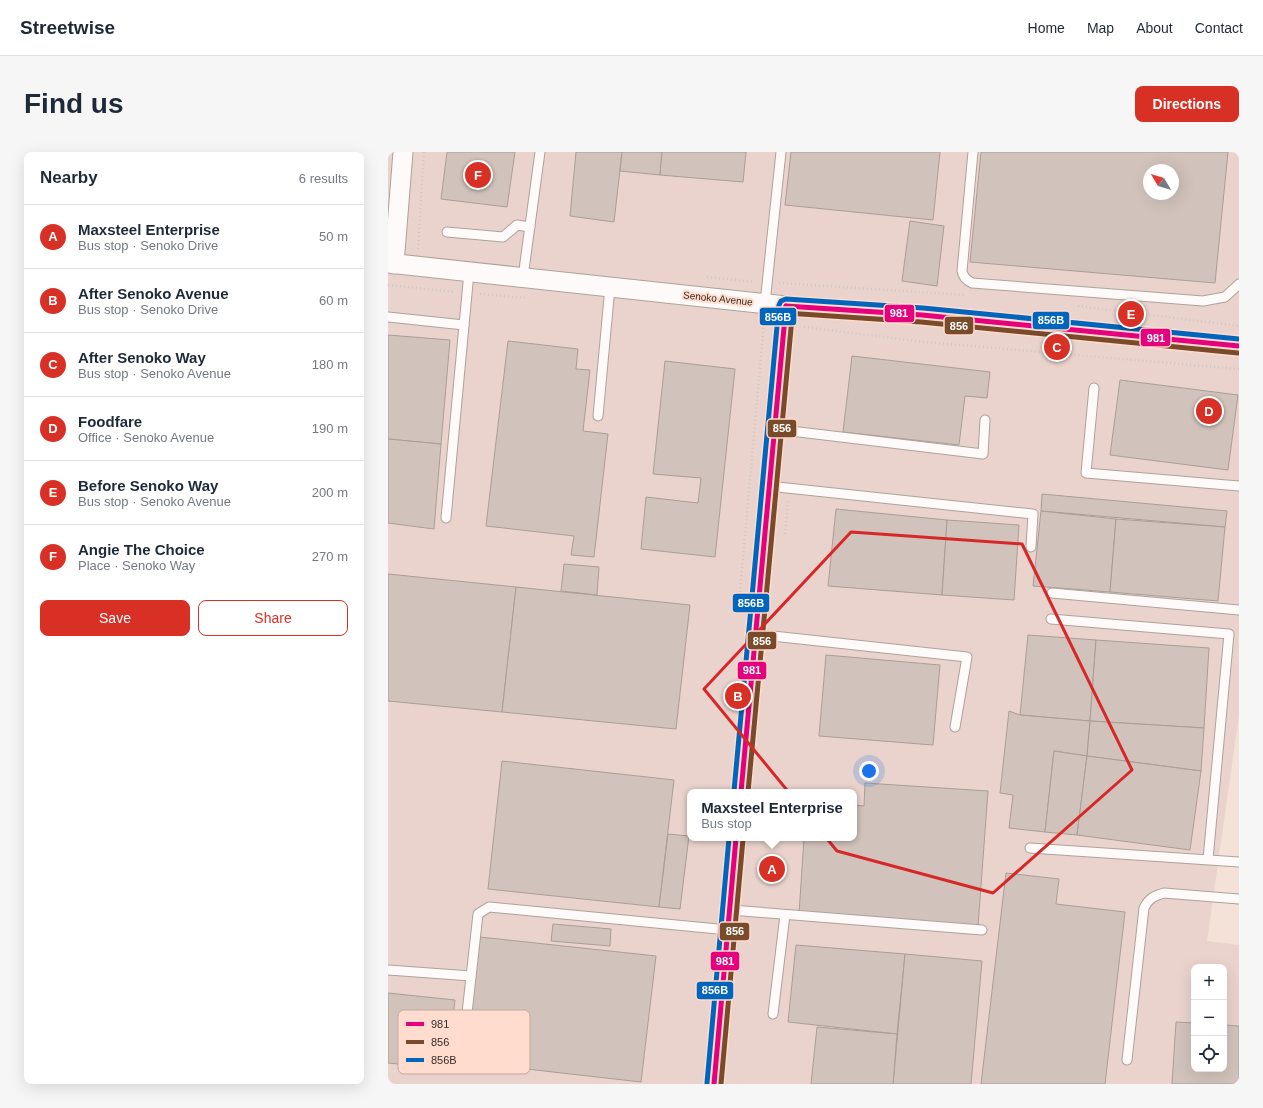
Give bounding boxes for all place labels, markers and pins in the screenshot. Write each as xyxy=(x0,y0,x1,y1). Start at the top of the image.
pin: F xyxy=(465,160,491,190)
pin: E xyxy=(1118,299,1144,329)
pin: C xyxy=(1044,332,1070,362)
pin: D xyxy=(1196,396,1222,426)
pin: B xyxy=(725,681,751,711)
pin: A xyxy=(759,854,785,884)

